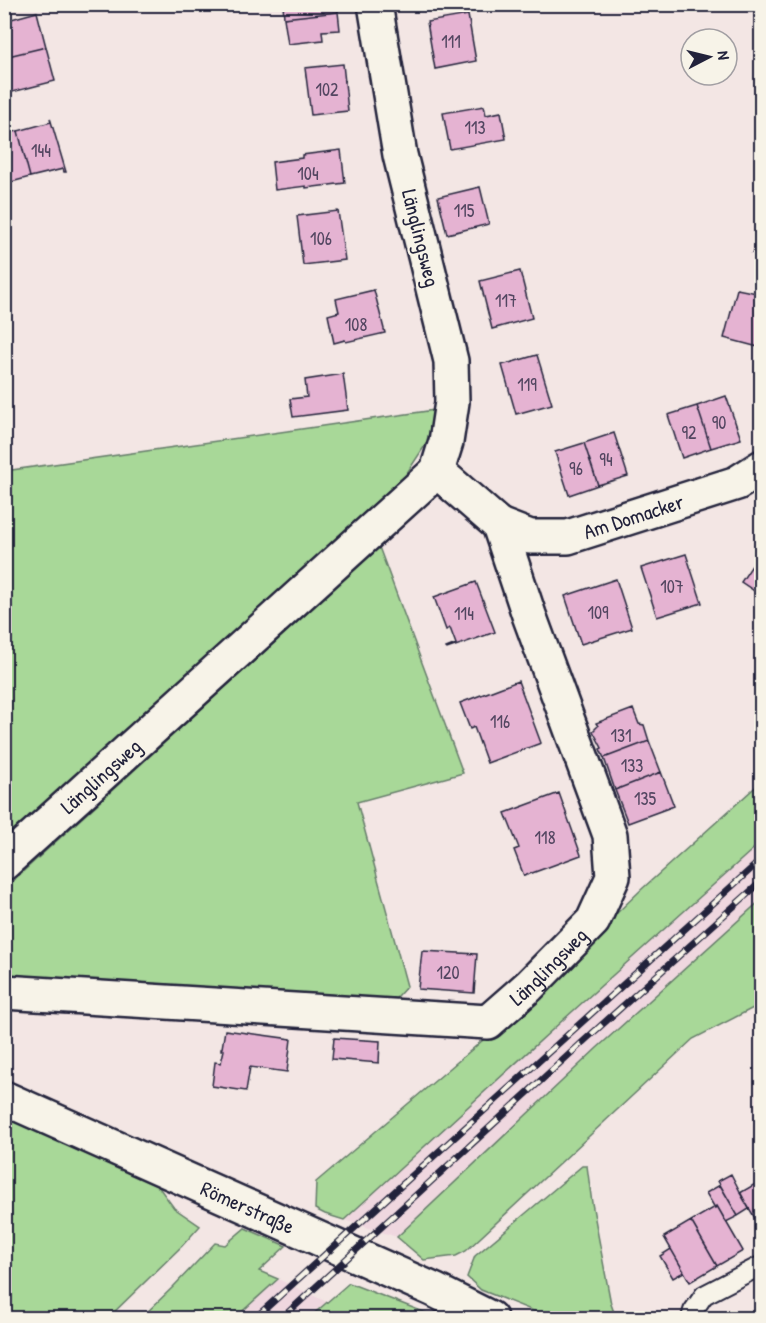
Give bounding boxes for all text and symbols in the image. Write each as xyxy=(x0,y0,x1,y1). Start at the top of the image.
north arrow xyxy=(679,27,739,87)
house number: 111 xyxy=(441,29,461,54)
text: N xyxy=(712,50,735,61)
house number: 102 xyxy=(315,77,339,102)
house number: 113 xyxy=(464,115,486,140)
house number: 144 xyxy=(31,138,51,163)
house number: 104 xyxy=(297,161,319,186)
street label: Länglingsweg xyxy=(395,186,447,290)
house number: 115 xyxy=(454,198,475,223)
house number: 106 xyxy=(310,226,332,251)
house number: 117 xyxy=(495,288,517,313)
house number: 108 xyxy=(345,312,367,337)
house number: 119 xyxy=(517,372,537,397)
house number: 90 xyxy=(712,410,726,435)
house number: 92 xyxy=(681,420,697,445)
house number: 94 xyxy=(599,447,613,472)
house number: 96 xyxy=(569,456,583,481)
street label: Am Domacker xyxy=(580,486,687,546)
house number: 107 xyxy=(660,574,684,599)
house number: 109 xyxy=(587,600,609,625)
house number: 114 xyxy=(454,601,474,626)
house number: 116 xyxy=(490,709,510,734)
house number: 131 xyxy=(610,723,632,748)
street label: Länglingsweg xyxy=(54,732,147,820)
house number: 133 xyxy=(621,753,643,778)
house number: 135 xyxy=(634,786,656,811)
house number: 118 xyxy=(535,825,556,850)
street label: Länglingsweg xyxy=(503,921,594,1012)
house number: 120 xyxy=(436,960,460,985)
street label: Römerstraße xyxy=(196,1173,299,1240)

